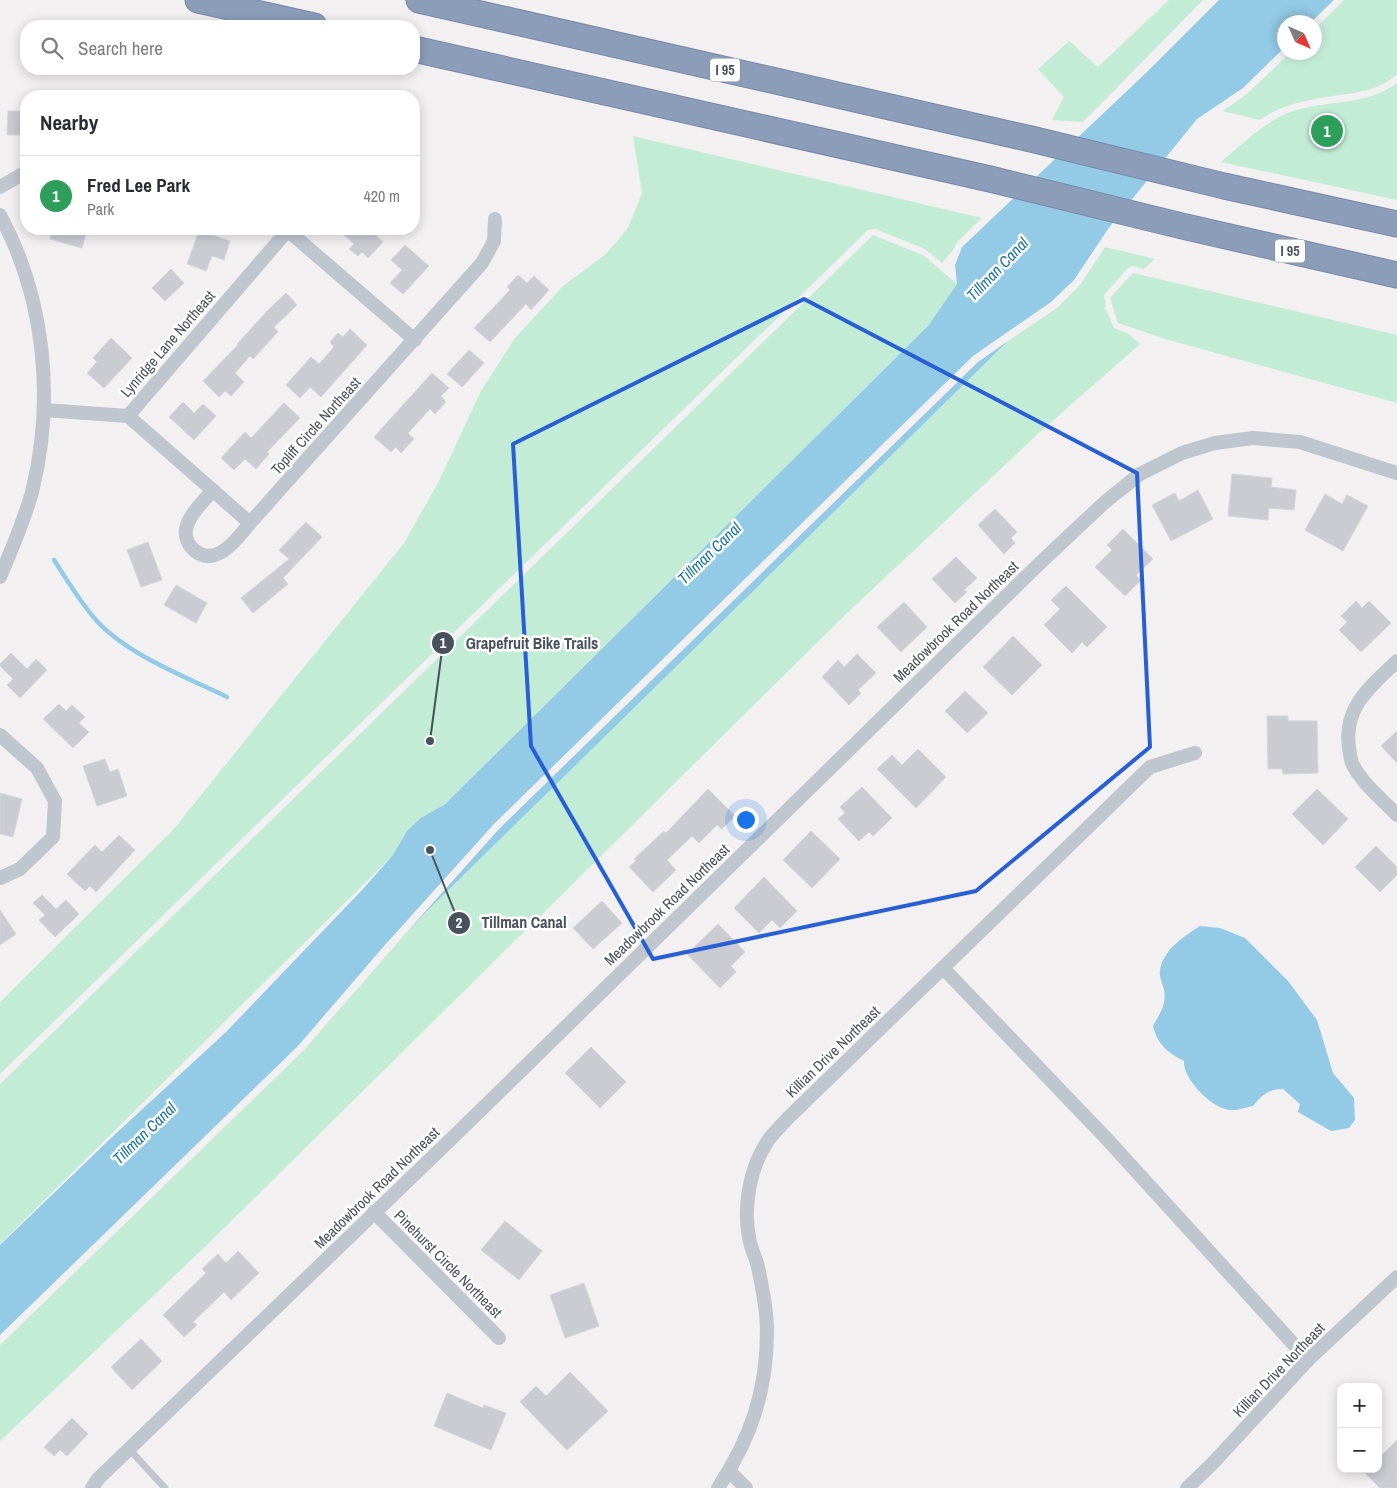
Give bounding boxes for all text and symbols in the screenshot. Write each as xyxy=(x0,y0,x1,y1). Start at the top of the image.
north arrow xyxy=(1277,15,1322,60)
search box xyxy=(20,20,420,75)
icon: search xyxy=(38,34,66,62)
text: Search here xyxy=(78,35,163,61)
road number: I 95 xyxy=(710,58,740,82)
text: Nearby xyxy=(40,108,98,137)
pin: 1 xyxy=(1311,112,1343,150)
text: Fred Lee Park xyxy=(87,172,190,198)
text: 1 xyxy=(52,185,60,207)
text: 420 m xyxy=(364,185,400,207)
text: Park xyxy=(87,198,114,220)
water label: Tillman Canal xyxy=(961,232,1034,306)
road number: I 95 xyxy=(1275,240,1305,262)
street label: Lynridge Lane Northeast xyxy=(115,285,220,401)
street label: Topliff Circle Northeast xyxy=(266,372,366,479)
water label: Tillman Canal xyxy=(672,516,746,589)
street label: Meadowbrook Road Northeast xyxy=(888,556,1023,687)
callout: Grapefruit Bike Trails xyxy=(431,628,609,659)
text: 1 xyxy=(440,632,447,653)
text: Grapefruit Bike Trails xyxy=(466,632,598,654)
your location xyxy=(733,807,759,833)
street label: Meadowbrook Road Northeast xyxy=(599,839,734,970)
callout: Tillman Canal xyxy=(447,907,577,938)
text: Tillman Canal xyxy=(481,911,567,933)
text: 2 xyxy=(456,912,463,933)
street label: Killian Drive Northeast xyxy=(781,1001,885,1102)
water label: Tillman Canal xyxy=(107,1096,181,1169)
street label: Meadowbrook Road Northeast xyxy=(309,1122,444,1253)
street label: Pinehurst Circle Northeast xyxy=(390,1205,507,1323)
street label: Killian Drive Northeast xyxy=(1228,1317,1330,1421)
map controls xyxy=(1337,1383,1382,1473)
button: + xyxy=(1337,1383,1382,1428)
button: − xyxy=(1337,1428,1382,1473)

